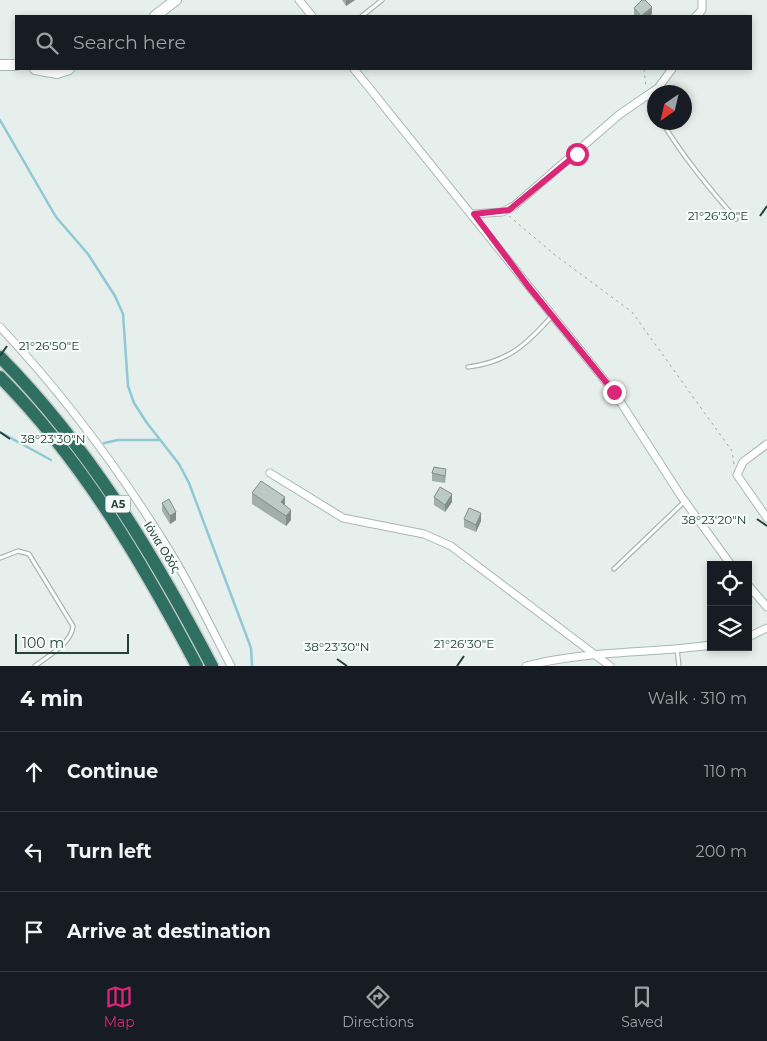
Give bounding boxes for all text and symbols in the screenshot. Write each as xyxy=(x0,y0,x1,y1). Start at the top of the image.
search box xyxy=(15,15,752,70)
icon: search xyxy=(33,29,61,57)
text: Search here xyxy=(73,31,186,54)
north arrow xyxy=(647,85,692,130)
route start xyxy=(566,143,589,166)
text: 21°26'30"E xyxy=(688,208,748,223)
text: 21°26'50"E xyxy=(19,338,79,353)
route end xyxy=(603,381,626,404)
text: 38°23'30"N xyxy=(21,431,85,446)
road number: Α5 xyxy=(106,496,130,512)
text: 38°23'20"N xyxy=(681,512,747,527)
street label: Ιόνια Οδός xyxy=(141,518,184,575)
map controls xyxy=(707,561,752,651)
button: locate xyxy=(707,561,752,606)
button: layers xyxy=(707,606,752,651)
scale bar xyxy=(15,631,129,654)
text: 100 m xyxy=(22,634,64,652)
text: 21°26'30"E xyxy=(434,636,494,651)
text: 38°23'30"N xyxy=(305,639,369,654)
text: 4 min xyxy=(20,686,83,711)
text: Walk · 310 m xyxy=(648,689,747,708)
icon: ahead xyxy=(20,758,48,786)
text: Continue xyxy=(67,760,158,783)
text: 110 m xyxy=(704,762,747,781)
icon: left xyxy=(20,838,48,866)
text: Turn left xyxy=(67,840,152,863)
text: 200 m xyxy=(696,842,747,861)
icon: arrive xyxy=(20,918,48,946)
text: Arrive at destination xyxy=(67,920,271,943)
tab: Map xyxy=(104,983,135,1031)
tab: Directions xyxy=(342,983,414,1031)
tab: Saved xyxy=(621,983,663,1031)

